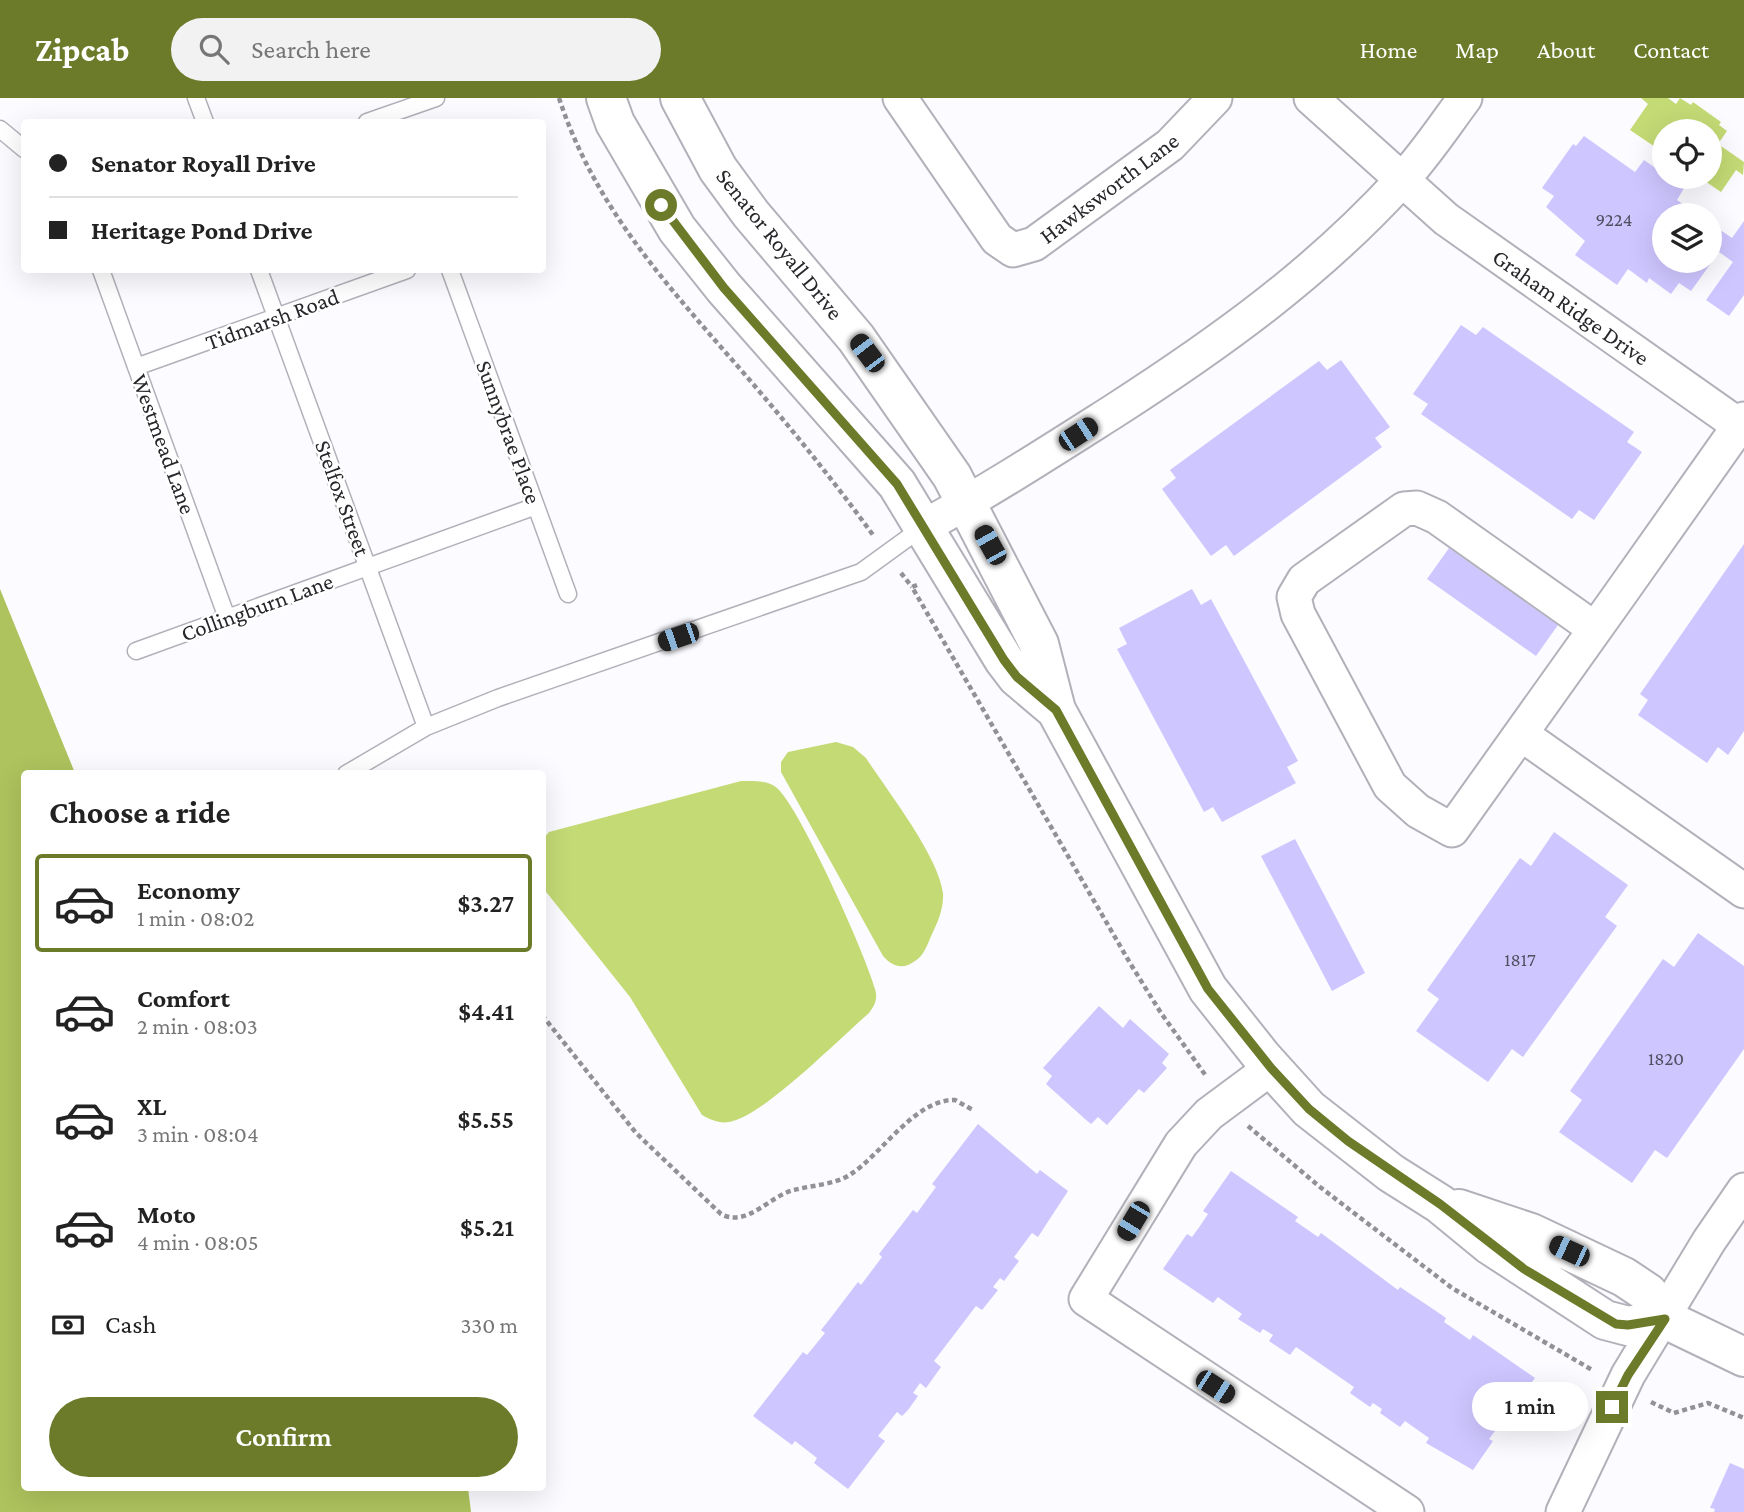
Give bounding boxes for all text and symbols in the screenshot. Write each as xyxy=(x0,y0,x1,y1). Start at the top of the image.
search box xyxy=(171,18,661,81)
icon: search xyxy=(195,30,233,68)
text: Zipcab xyxy=(35,31,129,68)
text: Search here xyxy=(251,35,371,64)
text: Home xyxy=(1360,36,1417,63)
text: Map xyxy=(1455,36,1499,63)
text: About xyxy=(1537,36,1595,63)
text: Contact xyxy=(1633,36,1709,63)
map controls xyxy=(1652,119,1722,273)
button: locate xyxy=(1652,119,1722,189)
street label: Hawksworth Lane xyxy=(1034,127,1184,249)
text: Senator Royall Drive xyxy=(91,149,316,178)
street label: Senator Royall Drive xyxy=(711,163,849,325)
route start xyxy=(645,189,677,221)
button: layers xyxy=(1652,203,1722,273)
house number: 9224 xyxy=(1595,209,1633,230)
text: Heritage Pond Drive xyxy=(91,216,313,245)
street label: Graham Ridge Drive xyxy=(1488,243,1654,371)
street label: Tidmarsh Road xyxy=(202,283,342,355)
car xyxy=(846,330,889,376)
street label: Sunnybrae Place xyxy=(471,357,547,507)
street label: Westmead Lane xyxy=(127,370,201,518)
car xyxy=(1055,414,1102,454)
street label: Stelfox Street xyxy=(310,437,376,560)
car xyxy=(971,522,1010,568)
street label: Collingburn Lane xyxy=(177,567,337,647)
car xyxy=(655,620,702,654)
text: Choose a ride xyxy=(49,794,230,830)
icon: car xyxy=(53,872,116,935)
text: Economy xyxy=(137,876,240,905)
text: $3.27 xyxy=(458,889,514,918)
text: 1 min · 08:02 xyxy=(137,905,254,931)
house number: 1817 xyxy=(1504,949,1536,970)
icon: car xyxy=(53,980,116,1043)
text: Comfort xyxy=(137,984,230,1013)
text: $4.41 xyxy=(458,997,514,1026)
text: 2 min · 08:03 xyxy=(137,1013,258,1039)
house number: 1820 xyxy=(1648,1048,1684,1069)
icon: car xyxy=(53,1088,116,1151)
text: XL xyxy=(137,1092,166,1121)
text: $5.55 xyxy=(458,1105,514,1134)
text: 3 min · 08:04 xyxy=(137,1121,259,1147)
icon: car xyxy=(53,1196,116,1259)
car xyxy=(1114,1198,1153,1244)
text: Moto xyxy=(137,1200,196,1229)
text: $5.21 xyxy=(460,1213,514,1242)
text: 4 min · 08:05 xyxy=(137,1229,259,1255)
car xyxy=(1546,1233,1593,1269)
icon: cash xyxy=(49,1306,87,1344)
text: Cash xyxy=(105,1310,156,1339)
text: 330 m xyxy=(460,1312,518,1338)
car xyxy=(1192,1367,1239,1407)
callout: 1 min xyxy=(1472,1382,1588,1432)
route end xyxy=(1596,1391,1628,1423)
text: 1 min xyxy=(1504,1393,1556,1419)
button: Confirm xyxy=(49,1397,518,1477)

